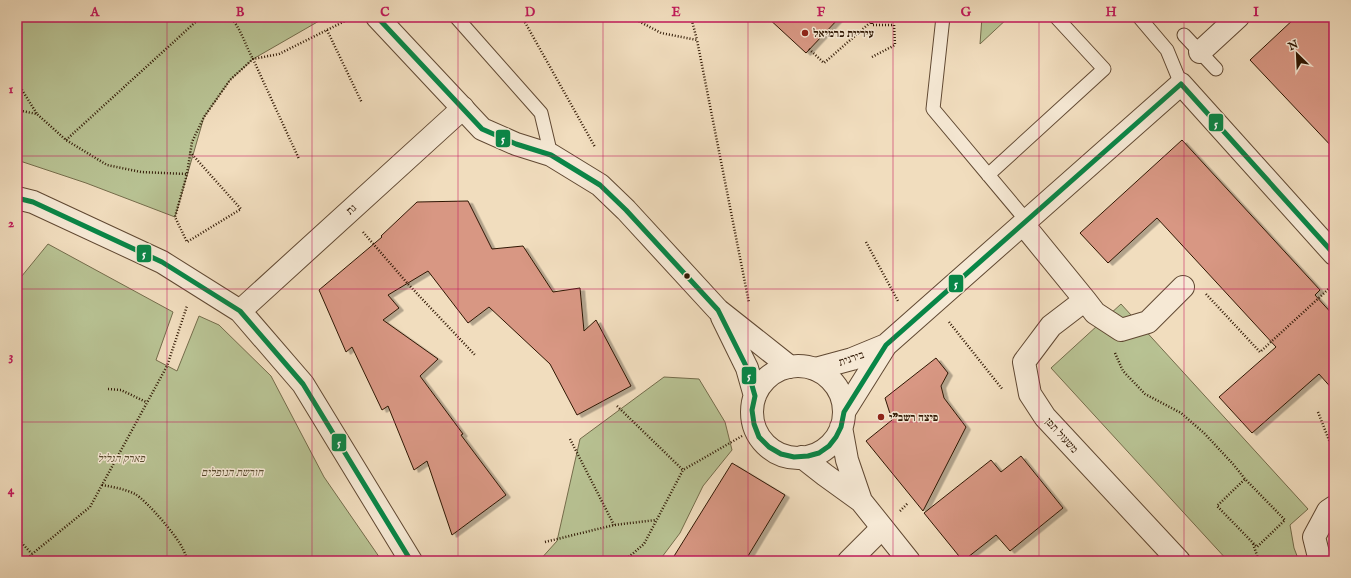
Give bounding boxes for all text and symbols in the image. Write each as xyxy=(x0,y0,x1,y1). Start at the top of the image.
text: A xyxy=(90,4,101,21)
text: B xyxy=(236,4,245,21)
text: C xyxy=(380,4,390,21)
text: D xyxy=(525,4,536,21)
text: E xyxy=(671,4,681,21)
text: F xyxy=(817,4,826,21)
text: G xyxy=(961,4,972,21)
text: H xyxy=(1105,4,1117,21)
text: I xyxy=(1253,4,1259,21)
place label: עיריית כרמיאל xyxy=(813,27,874,41)
marker: עיריית כרמיאל xyxy=(800,28,810,38)
north arrow xyxy=(1277,34,1317,74)
text: N xyxy=(1285,37,1301,55)
text: 1 xyxy=(9,81,14,98)
line badge: 5 xyxy=(1208,113,1224,132)
text: 5 xyxy=(1214,117,1218,131)
line badge: 5 xyxy=(495,129,511,148)
text: 5 xyxy=(501,132,505,146)
street label: גת xyxy=(343,201,360,218)
text: 2 xyxy=(8,215,14,232)
line badge: 5 xyxy=(136,244,152,263)
text: 5 xyxy=(142,247,146,261)
unlabelled marker xyxy=(682,271,692,281)
line badge: 5 xyxy=(948,274,964,293)
text: 5 xyxy=(954,277,958,291)
text: 3 xyxy=(9,348,14,365)
street label: בירנית xyxy=(837,348,866,370)
line badge: 5 xyxy=(741,366,757,385)
text: 5 xyxy=(747,369,751,383)
place label: פיצה רשב"י xyxy=(889,411,939,425)
marker: פיצה רשב"י xyxy=(876,412,886,422)
street label: משעול תפן xyxy=(1042,415,1081,456)
line badge: 5 xyxy=(331,433,347,452)
text: 5 xyxy=(337,436,341,450)
park label: פארק הגליל xyxy=(97,452,146,466)
park label: חורשת הנופלים xyxy=(201,466,264,480)
text: 4 xyxy=(8,482,15,499)

